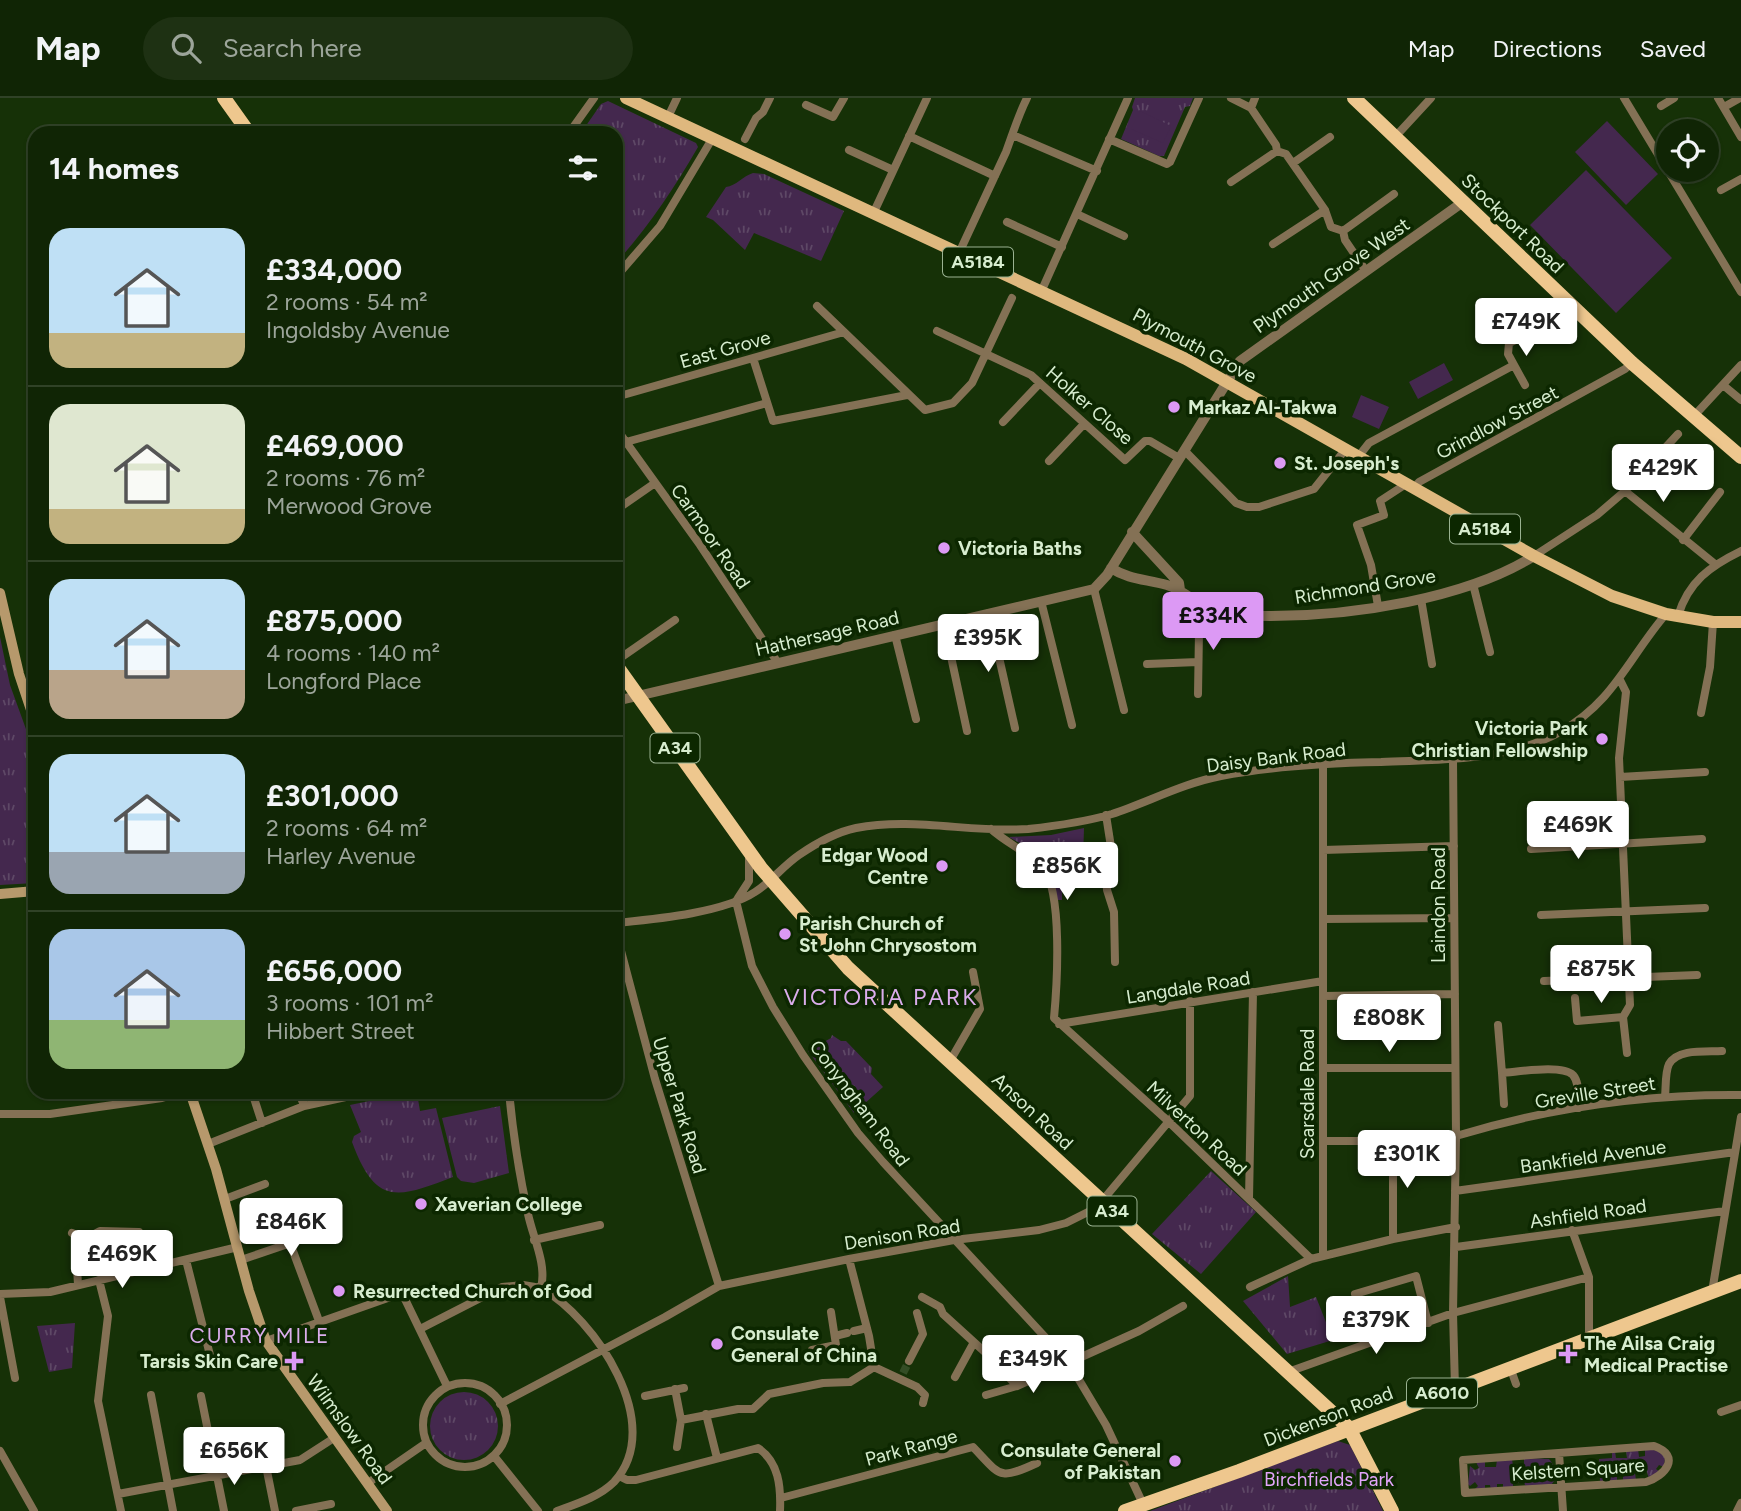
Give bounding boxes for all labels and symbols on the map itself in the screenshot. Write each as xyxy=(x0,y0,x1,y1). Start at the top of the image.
street label: Stockport Road xyxy=(1457,169,1569,278)
street label: Plymouth Grove West xyxy=(1249,213,1414,338)
road number: A5184 xyxy=(943,247,1013,276)
pin: £749K xyxy=(1477,299,1575,358)
street label: Plymouth Grove xyxy=(1129,303,1261,388)
street label: East Grove xyxy=(677,326,773,373)
street label: Holker Close xyxy=(1041,361,1138,450)
street label: Grindlow Street xyxy=(1432,381,1562,464)
place label: Markaz Al-Takwa xyxy=(1188,396,1337,419)
marker: Markaz Al-Takwa xyxy=(1166,399,1182,415)
pin: £429K xyxy=(1614,444,1712,504)
place label: St. Joseph's xyxy=(1294,452,1399,475)
marker: St. Joseph's xyxy=(1272,455,1288,471)
street label: Carmoor Road xyxy=(666,479,755,593)
road number: A5184 xyxy=(1450,514,1520,544)
place label: Victoria Baths xyxy=(958,537,1082,560)
marker: Victoria Baths xyxy=(936,540,952,556)
street label: Richmond Grove xyxy=(1293,564,1437,609)
pin: £334K xyxy=(1164,592,1262,652)
street label: Hathersage Road xyxy=(753,606,901,661)
pin: £395K xyxy=(939,614,1037,674)
place label: Victoria Park Christian Fellowship xyxy=(1411,717,1589,762)
marker: Victoria Park Christian Fellowship xyxy=(1594,731,1610,747)
road number: A34 xyxy=(650,734,700,762)
street label: Daisy Bank Road xyxy=(1205,738,1347,777)
pin: £469K xyxy=(1529,802,1627,861)
pin: £856K xyxy=(1018,842,1116,902)
place label: Edgar Wood Centre xyxy=(821,844,928,889)
street label: Laindon Road xyxy=(1427,847,1450,963)
marker: Edgar Wood Centre xyxy=(934,858,950,874)
place label: Parish Church of St John Chrysostom xyxy=(799,912,977,957)
marker: Parish Church of St John Chrysostom xyxy=(777,926,793,942)
pin: £875K xyxy=(1552,946,1650,1005)
street label: Langdale Road xyxy=(1124,966,1252,1009)
district label: VICTORIA PARK xyxy=(784,983,978,1011)
pin: £808K xyxy=(1340,995,1438,1054)
street label: Scarsdale Road xyxy=(1296,1029,1319,1159)
street label: Upper Park Road xyxy=(648,1034,711,1176)
street label: Conyngham Road xyxy=(805,1036,914,1171)
street label: Anson Road xyxy=(987,1068,1078,1155)
street label: Greville Street xyxy=(1533,1072,1657,1113)
street label: Milverton Road xyxy=(1142,1076,1251,1181)
pin: £301K xyxy=(1358,1130,1456,1190)
street label: Bankfield Avenue xyxy=(1519,1135,1668,1178)
place label: Xaverian College xyxy=(435,1193,583,1216)
street label: Ashfield Road xyxy=(1528,1194,1648,1233)
marker: Xaverian College xyxy=(413,1196,429,1212)
road number: A34 xyxy=(1088,1196,1136,1226)
pin: £846K xyxy=(242,1198,340,1258)
street label: Denison Road xyxy=(842,1214,962,1255)
pin: £469K xyxy=(73,1230,171,1290)
place label: Resurrected Church of God xyxy=(353,1280,592,1303)
marker: Resurrected Church of God xyxy=(331,1283,347,1299)
pin: £379K xyxy=(1327,1296,1425,1356)
place label: Consulate General of China xyxy=(731,1322,877,1367)
district label: CURRY MILE xyxy=(190,1323,330,1348)
place label: The Ailsa Craig Medical Practise xyxy=(1584,1332,1728,1377)
marker: Consulate General of China xyxy=(709,1336,725,1352)
pin: £349K xyxy=(984,1336,1082,1395)
marker: The Ailsa Craig Medical Practise xyxy=(1558,1344,1578,1364)
place label: Tarsis Skin Care xyxy=(140,1350,278,1373)
marker: Tarsis Skin Care xyxy=(284,1351,304,1371)
street label: Wilmslow Road xyxy=(302,1370,397,1489)
road number: A6010 xyxy=(1407,1378,1477,1408)
street label: Dickenson Road xyxy=(1260,1381,1396,1452)
street label: Park Range xyxy=(862,1424,960,1471)
pin: £656K xyxy=(185,1428,283,1487)
place label: Consulate General of Pakistan xyxy=(1000,1439,1161,1484)
marker: Consulate General of Pakistan xyxy=(1167,1453,1183,1469)
street label: Kelstern Square xyxy=(1510,1453,1646,1486)
park label: Birchfields Park xyxy=(1264,1468,1395,1491)

